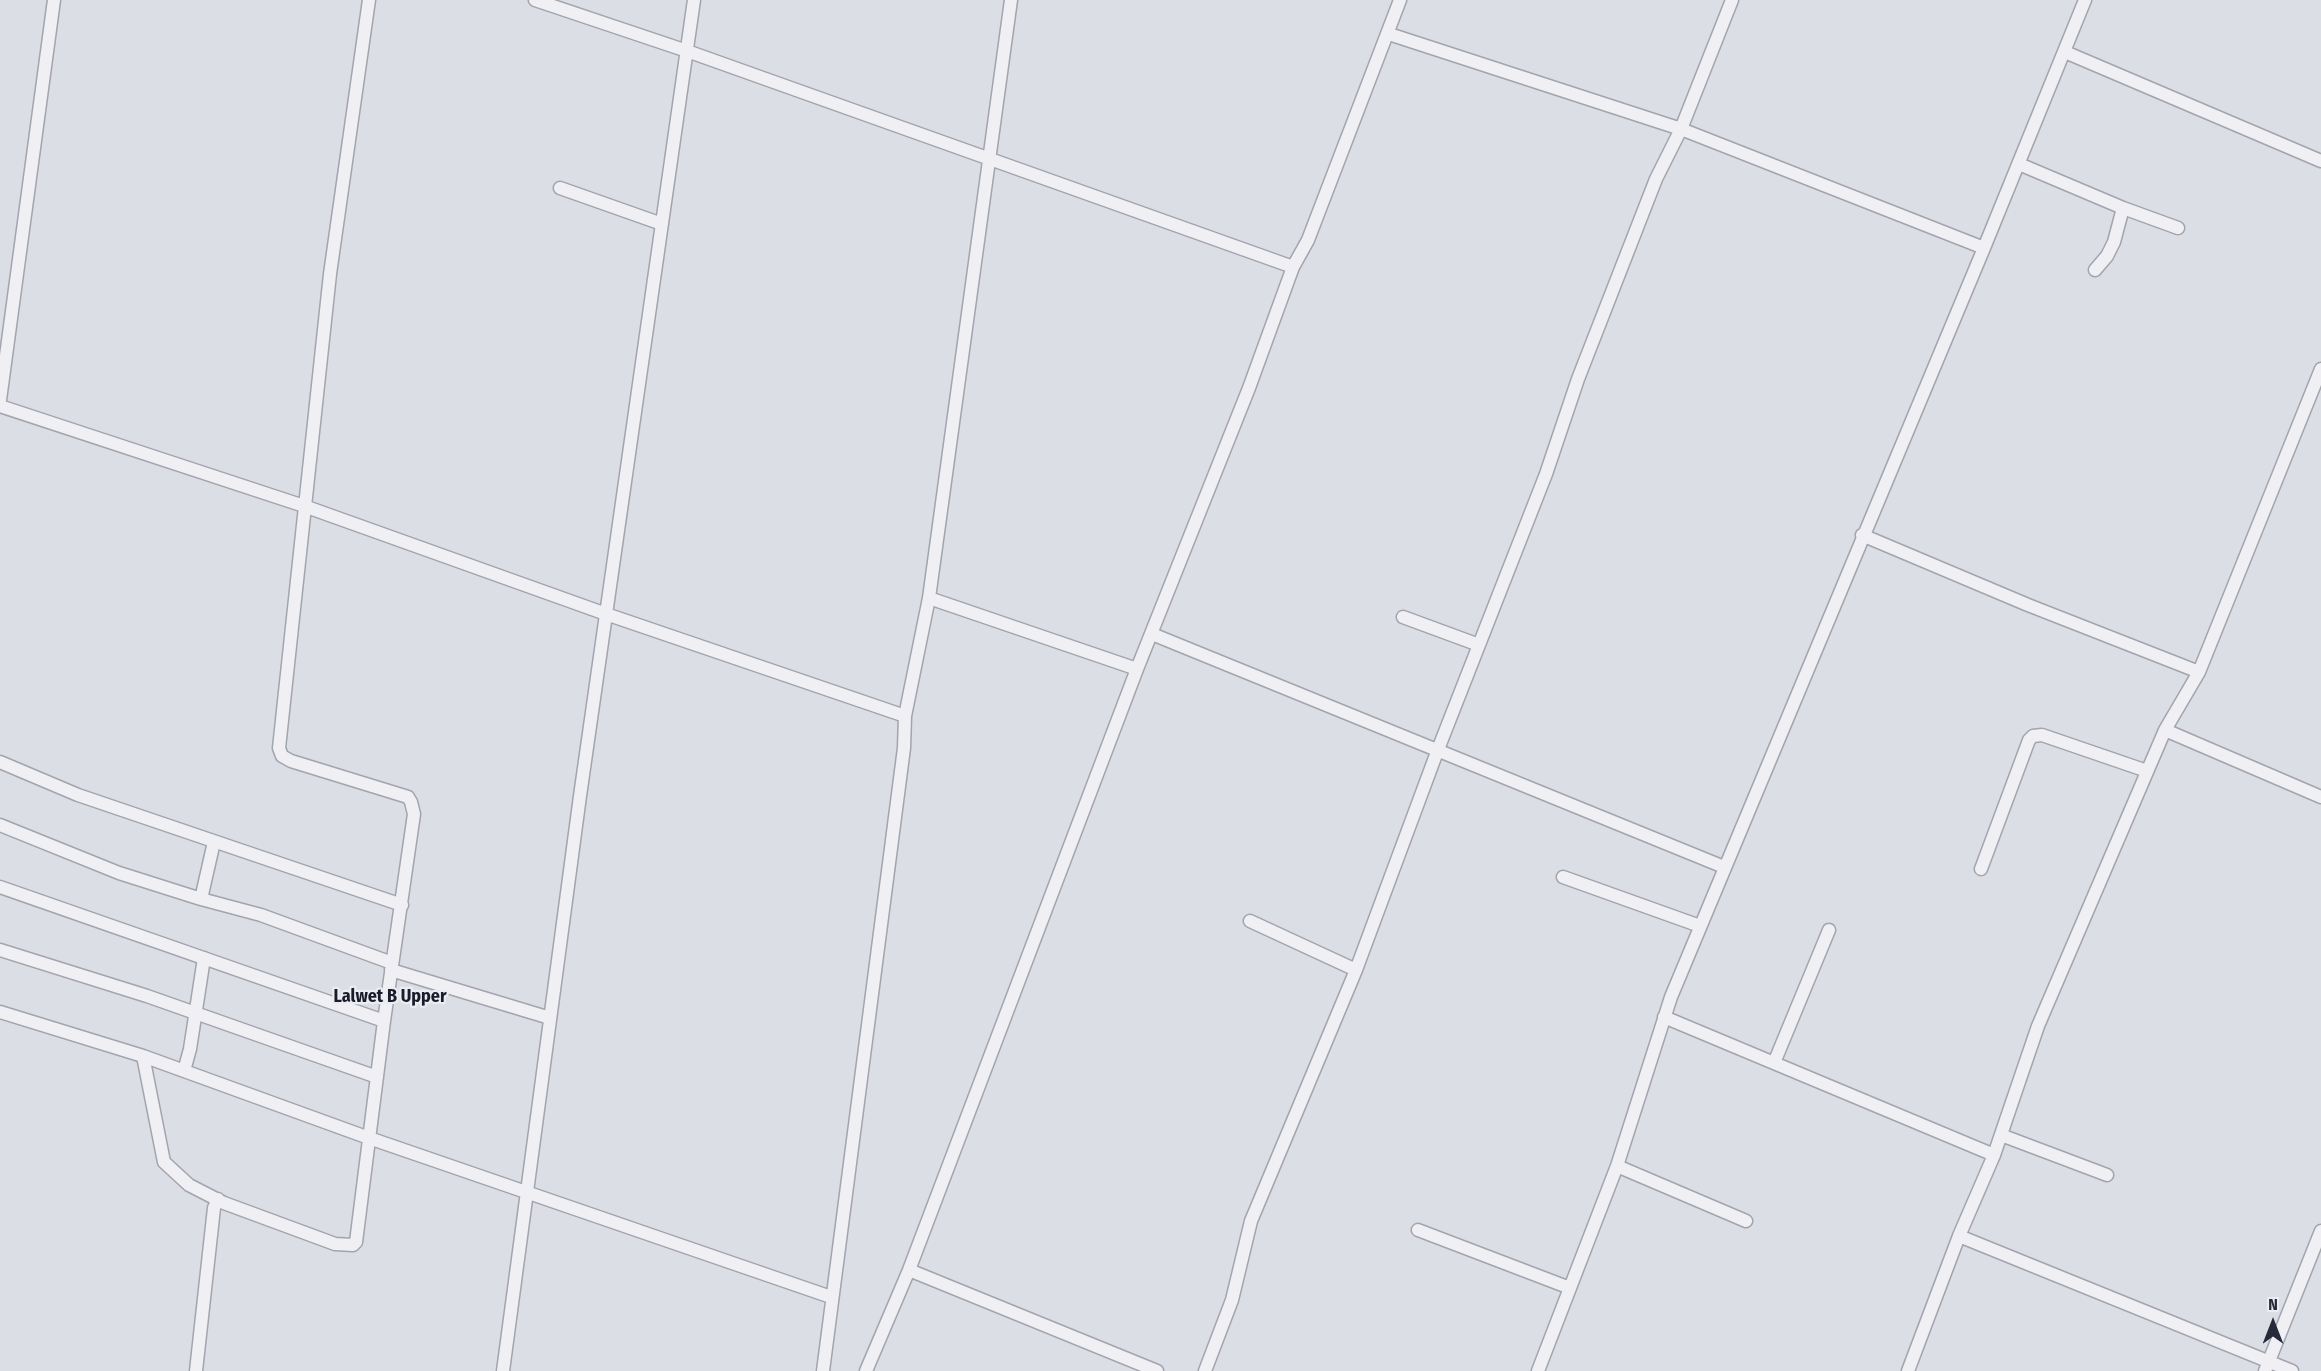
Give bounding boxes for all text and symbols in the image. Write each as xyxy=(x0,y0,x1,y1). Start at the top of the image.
district label: Lalwet B Upper xyxy=(333,986,447,1008)
north arrow xyxy=(2243,1293,2303,1353)
text: N xyxy=(2268,1295,2278,1314)

